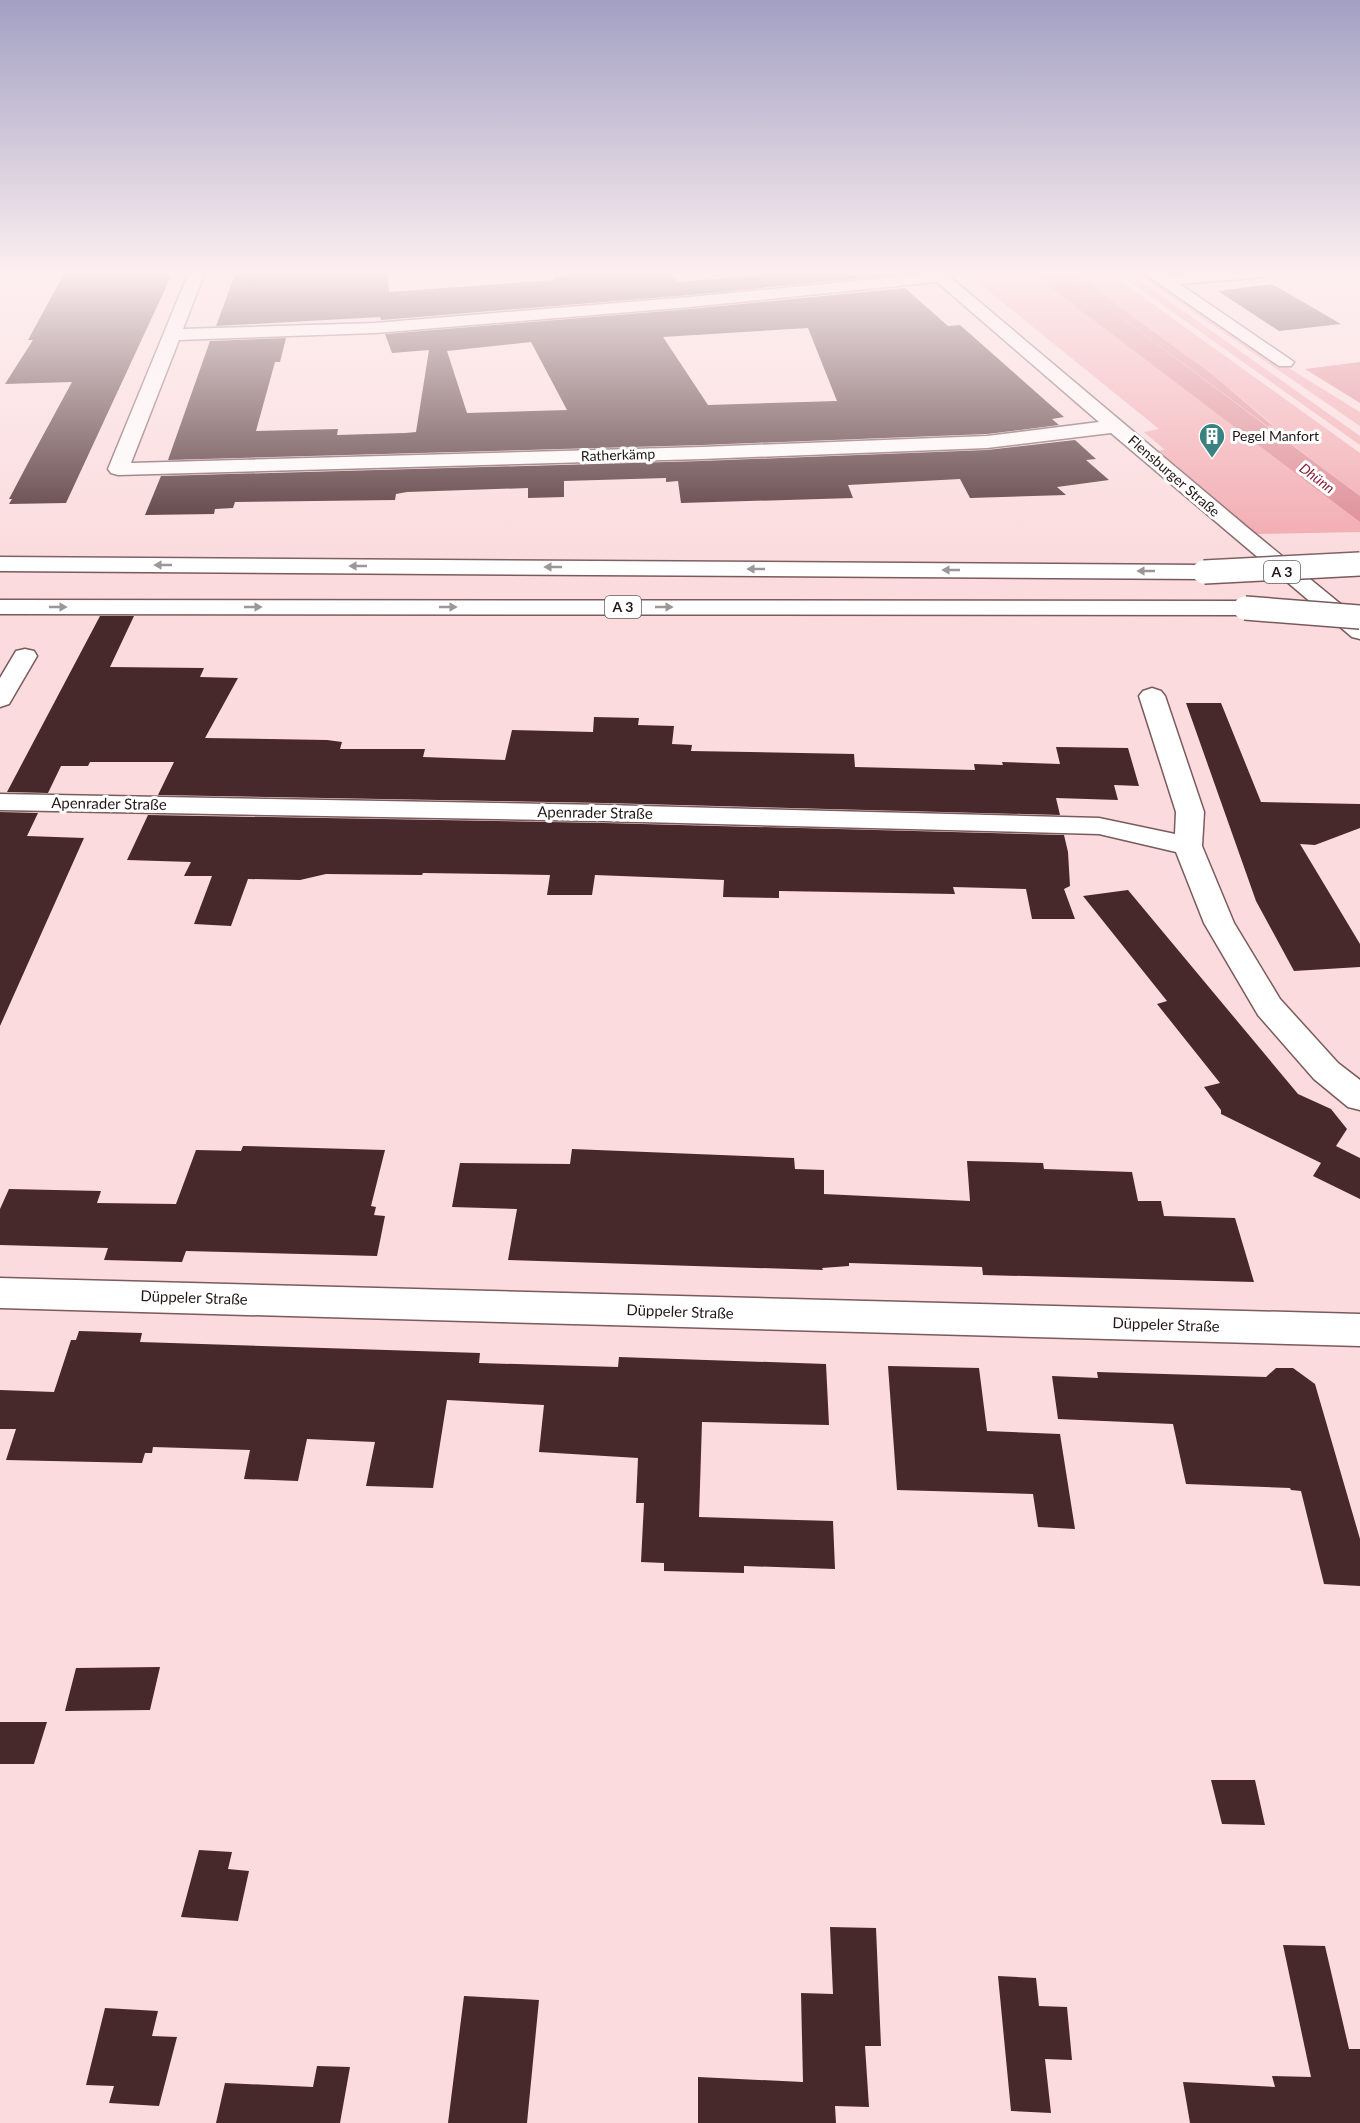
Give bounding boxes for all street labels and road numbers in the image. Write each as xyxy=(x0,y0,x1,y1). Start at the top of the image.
street label: Flensburger Straße xyxy=(1125,431,1224,520)
street label: Ratherkämp xyxy=(581,445,656,464)
road number: A 3 xyxy=(1264,561,1300,583)
road number: A 3 xyxy=(605,596,641,618)
street label: Apenrader Straße xyxy=(51,793,167,813)
street label: Apenrader Straße xyxy=(537,802,653,822)
street label: Düppeler Straße xyxy=(140,1286,248,1308)
street label: Düppeler Straße xyxy=(626,1300,734,1322)
street label: Düppeler Straße xyxy=(1112,1313,1220,1335)

